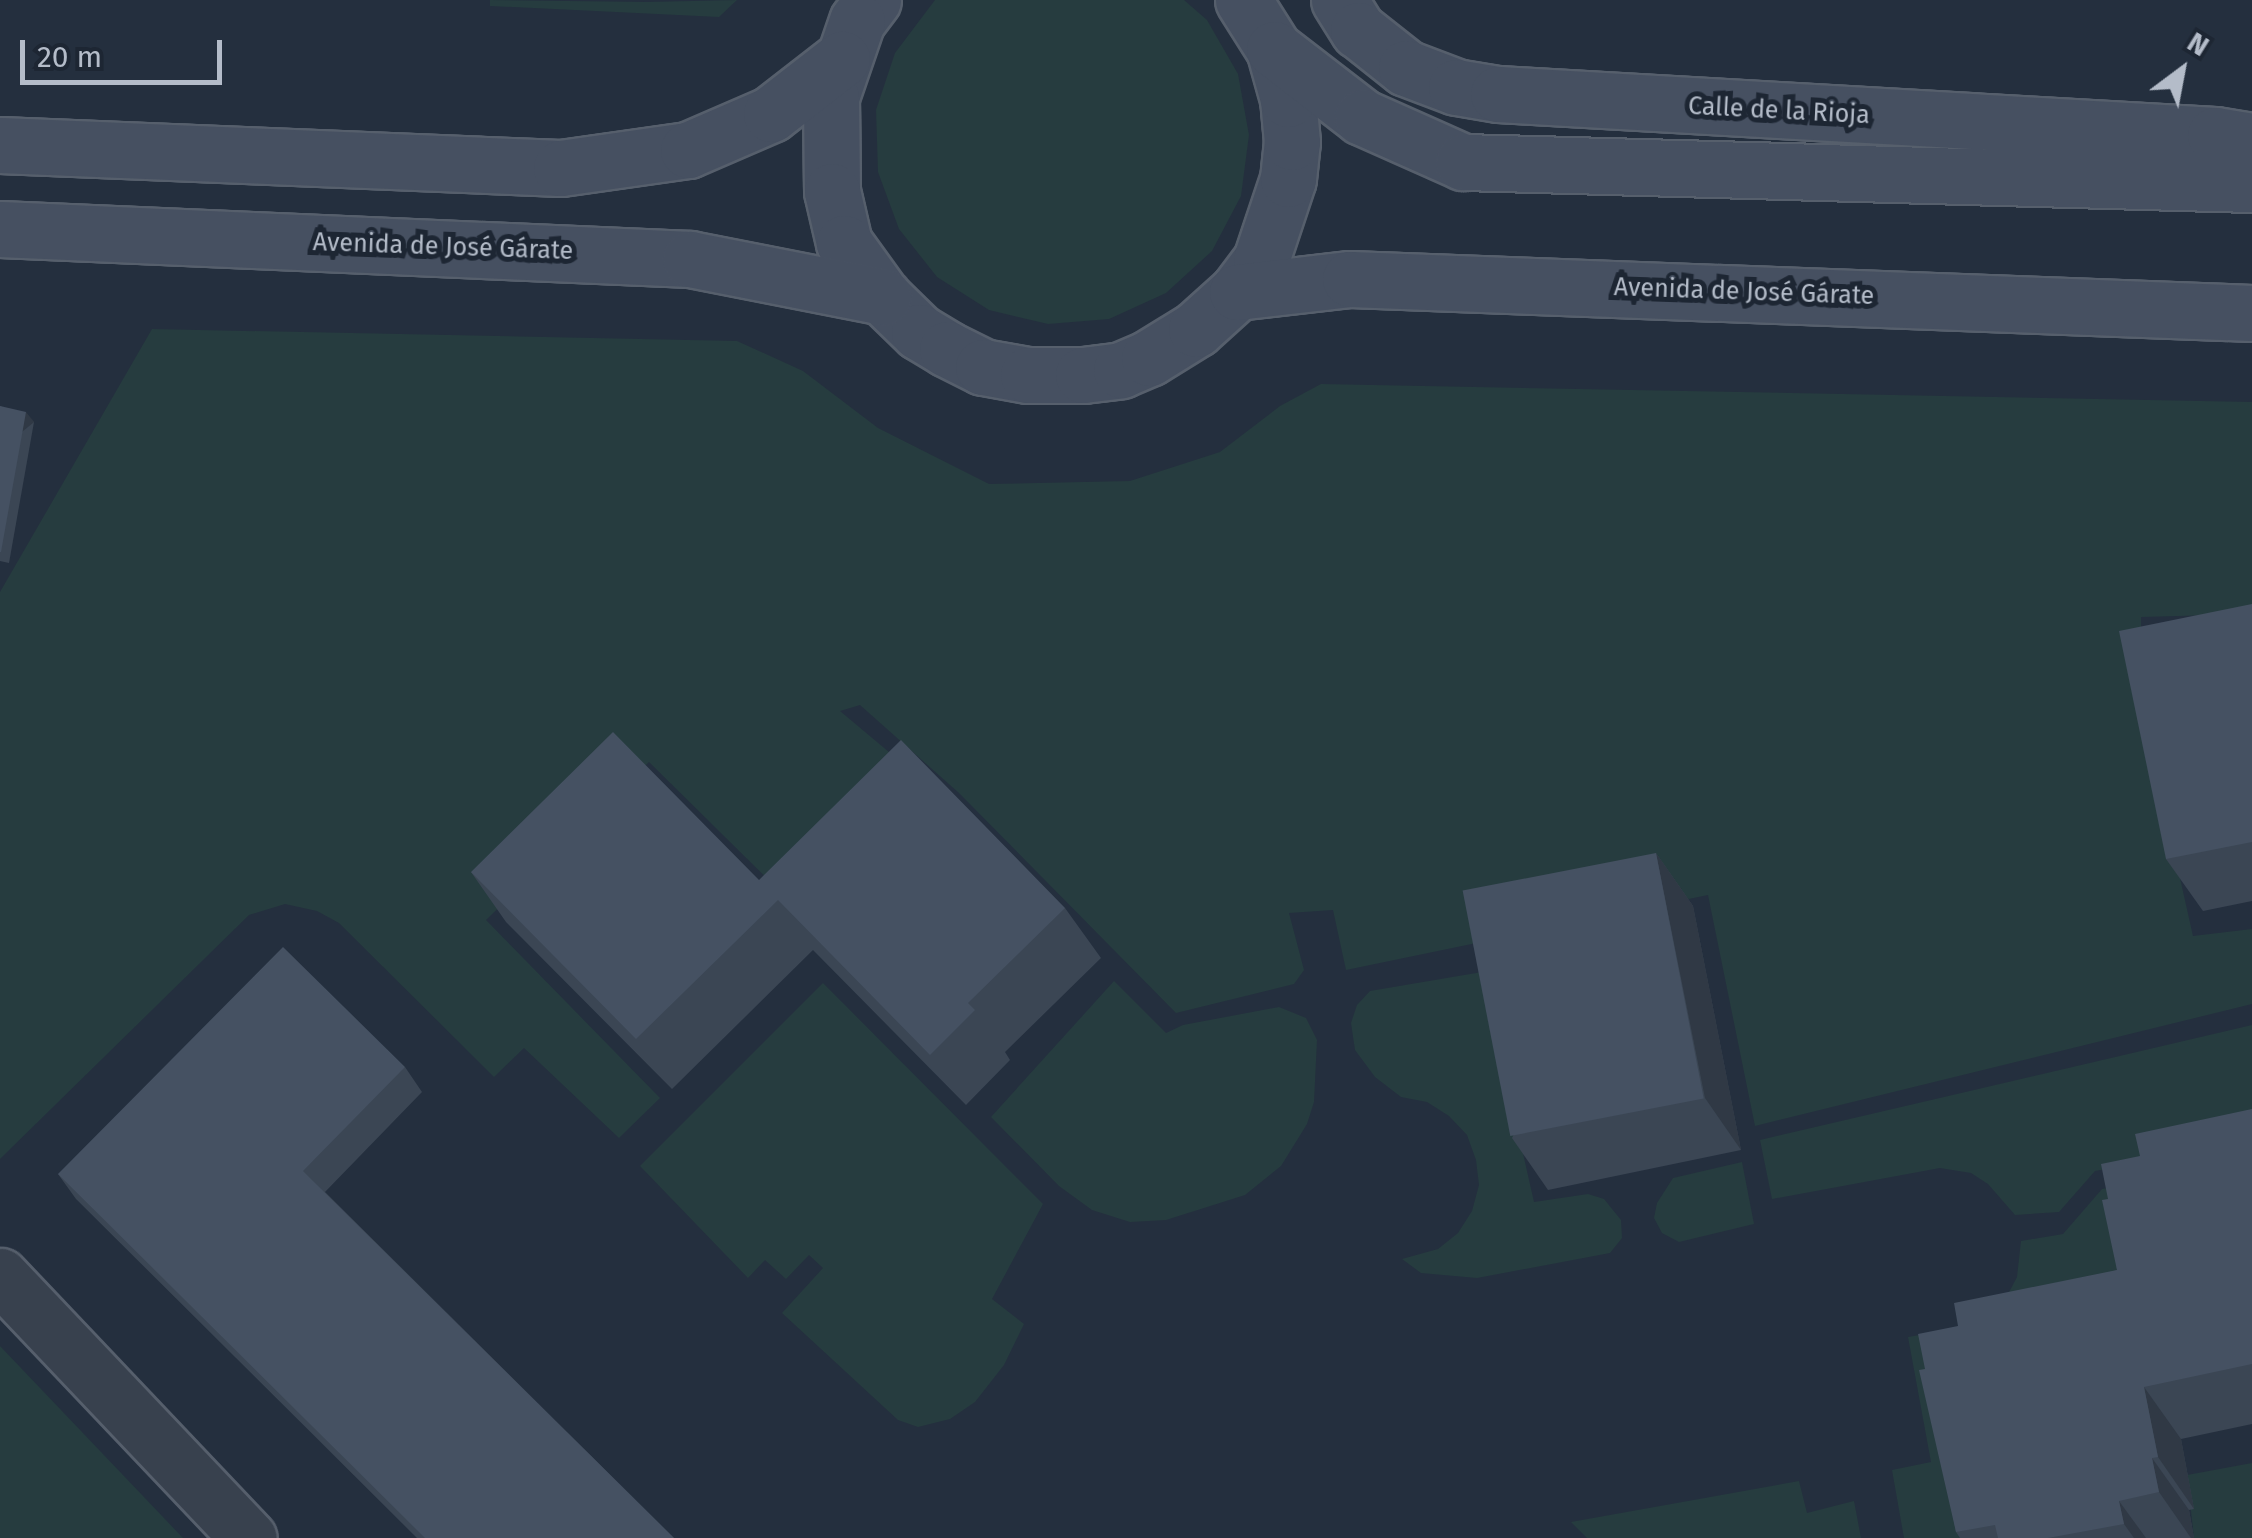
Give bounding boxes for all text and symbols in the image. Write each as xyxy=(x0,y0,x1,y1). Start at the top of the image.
scale bar xyxy=(25,20,228,82)
north arrow xyxy=(2132,20,2232,120)
text: N xyxy=(2182,25,2215,63)
text: 20 m xyxy=(37,39,102,75)
street label: Calle de la Rioja xyxy=(1687,91,1871,131)
street label: Avenida de José Gárate xyxy=(312,227,574,267)
street label: Avenida de José Gárate xyxy=(1613,272,1875,312)

